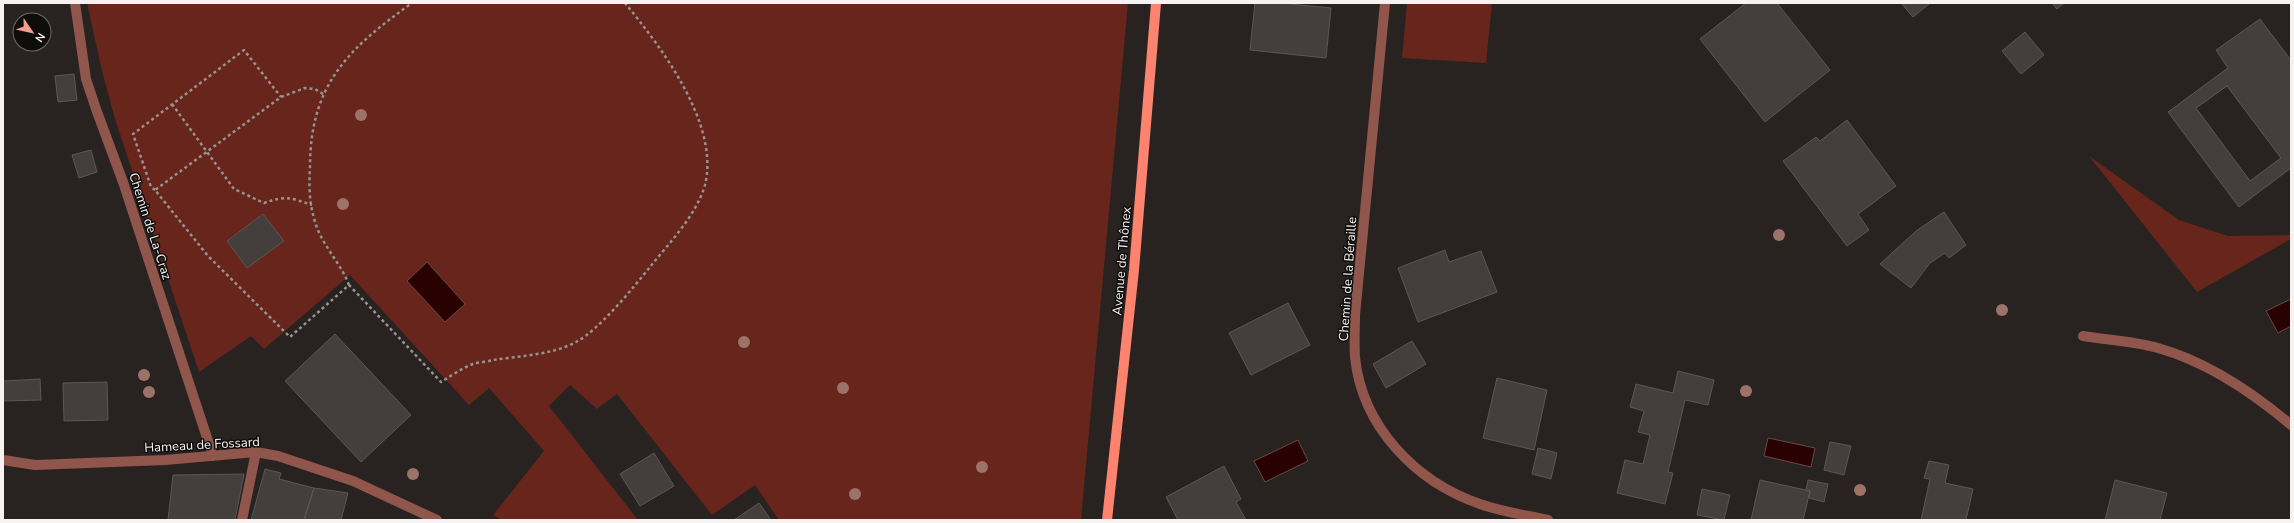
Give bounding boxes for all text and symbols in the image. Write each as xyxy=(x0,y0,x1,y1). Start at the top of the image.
north arrow xyxy=(12,12,52,52)
text: N xyxy=(31,30,48,45)
street label: Chemin de La-Craz xyxy=(124,171,176,282)
street label: Avenue de Thônex xyxy=(1108,206,1136,316)
street label: Chemin de la Béraille xyxy=(1335,216,1361,342)
street label: Hameau de Fossard xyxy=(144,433,260,457)

